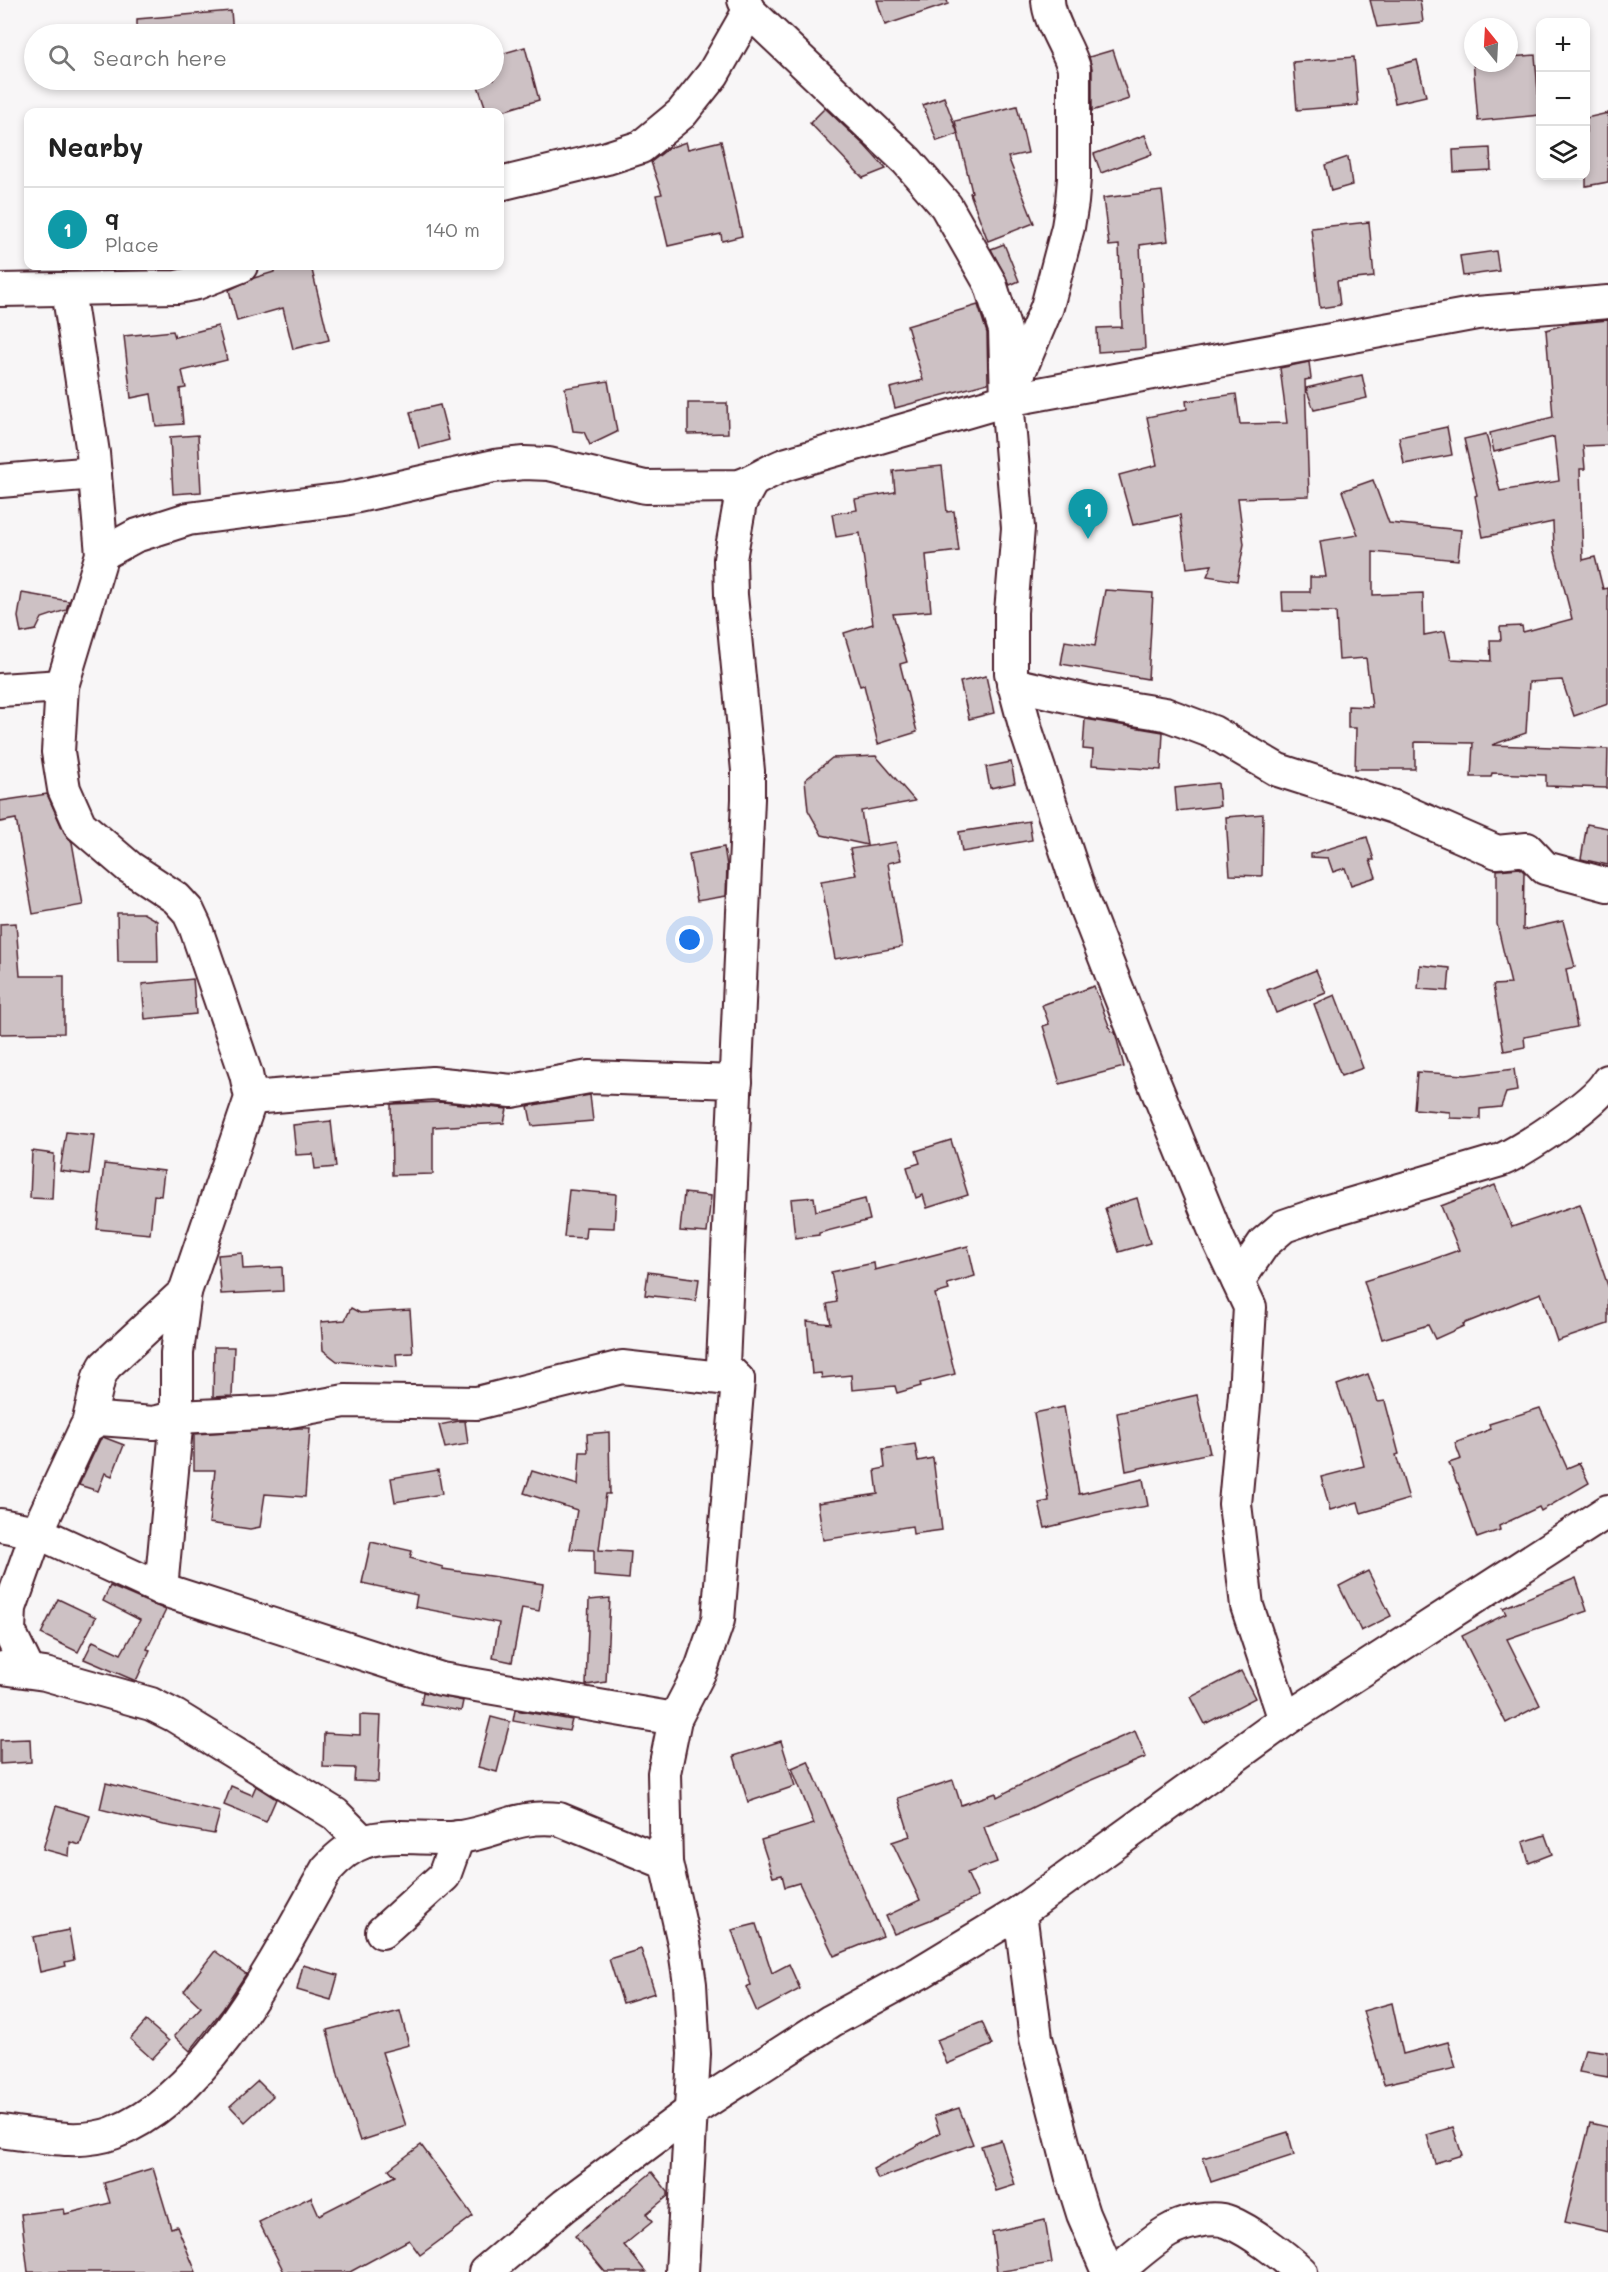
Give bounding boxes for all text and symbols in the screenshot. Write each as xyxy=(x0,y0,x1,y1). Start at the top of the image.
north arrow xyxy=(1464,18,1518,72)
map controls xyxy=(1536,18,1590,180)
button: + xyxy=(1536,18,1590,72)
search box xyxy=(24,24,504,90)
icon: search xyxy=(45,41,78,74)
text: Search here xyxy=(93,43,227,72)
button: − xyxy=(1536,72,1590,126)
button: layers xyxy=(1536,126,1590,180)
text: Nearby xyxy=(48,130,143,164)
text: q xyxy=(105,202,119,231)
text: 1 xyxy=(63,216,72,242)
text: 140 m xyxy=(425,216,480,242)
text: Place xyxy=(105,231,159,257)
pin: 1 xyxy=(1068,490,1108,539)
your location xyxy=(675,925,704,954)

